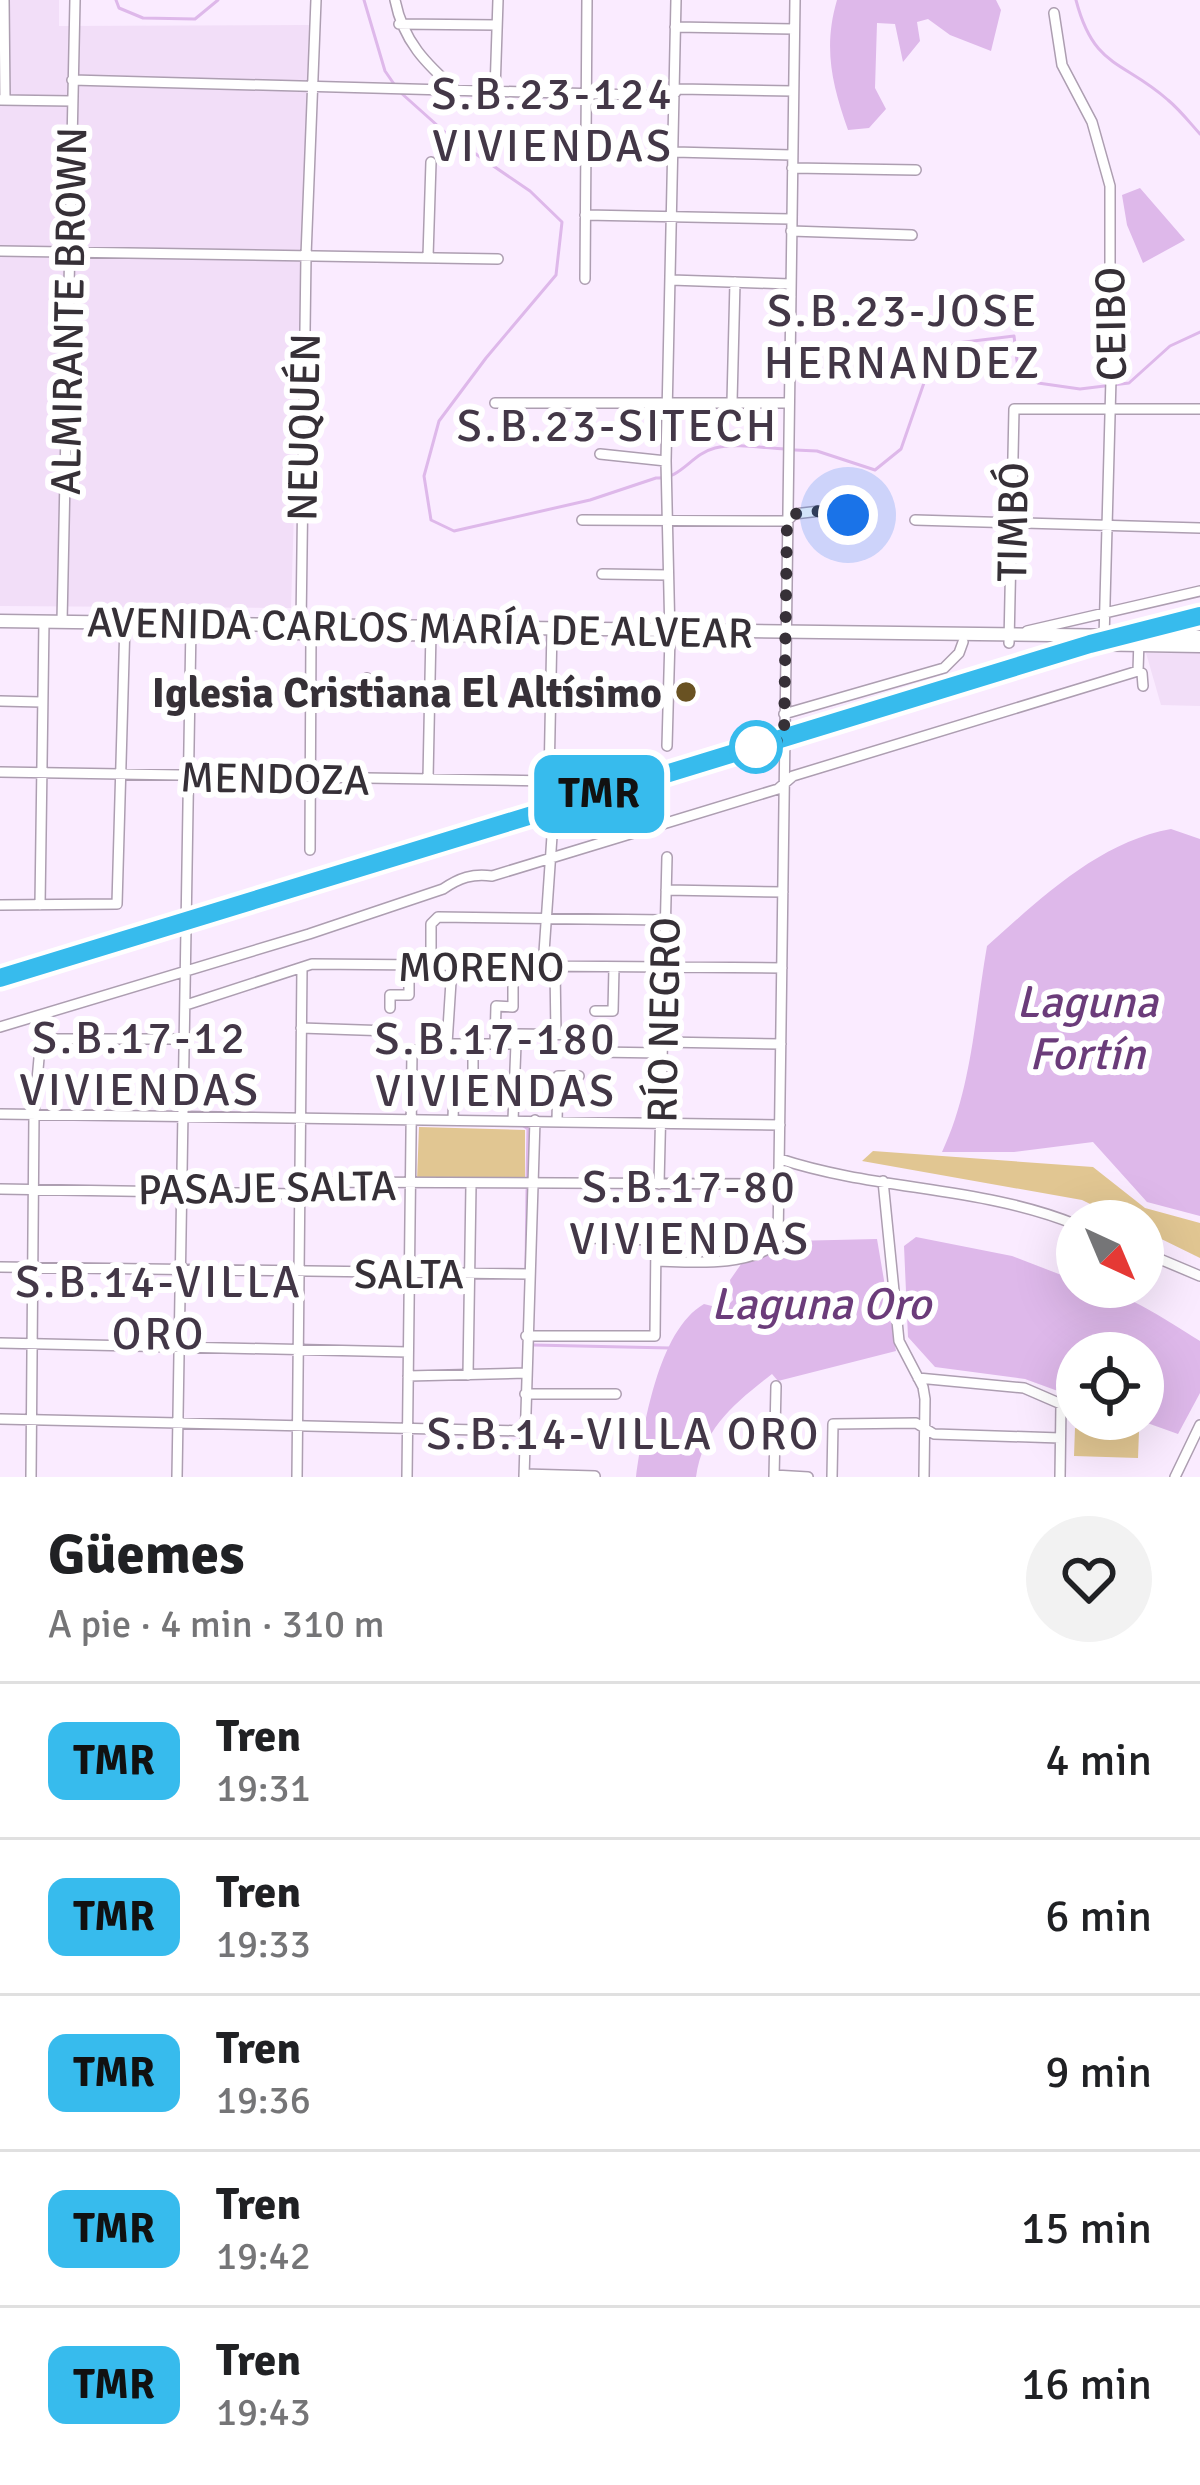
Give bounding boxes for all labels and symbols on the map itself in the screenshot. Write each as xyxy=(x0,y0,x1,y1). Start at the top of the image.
district label: S.B.23-124 VIVIENDAS xyxy=(431,67,675,174)
street label: ALMIRANTE BROWN xyxy=(41,126,98,496)
street label: CEIBO xyxy=(1085,266,1138,382)
district label: S.B.23-JOSE HERNANDEZ xyxy=(764,284,1042,391)
street label: NEUQUÉN xyxy=(277,333,332,521)
district label: S.B.23-SITECH xyxy=(457,399,779,454)
street label: TIMBÓ xyxy=(987,462,1040,582)
your location xyxy=(818,485,878,545)
street label: AVENIDA CARLOS MARÍA DE ALVEAR xyxy=(87,597,753,660)
place label: Iglesia Cristiana El Altísimo xyxy=(152,668,662,719)
marker: Iglesia Cristiana El Altísimo xyxy=(673,679,699,705)
unlabelled marker xyxy=(731,722,781,772)
street label: MENDOZA xyxy=(180,752,370,807)
line badge: TMR xyxy=(530,755,668,833)
street label: RÍO NEGRO xyxy=(637,917,692,1123)
street label: MORENO xyxy=(398,942,564,993)
water label: Laguna Fortín xyxy=(1016,975,1159,1082)
district label: S.B.17-12 VIVIENDAS xyxy=(19,1011,261,1118)
district label: S.B.17-180 VIVIENDAS xyxy=(374,1012,618,1119)
district label: S.B.17-80 VIVIENDAS xyxy=(569,1160,811,1267)
street label: PASAJE SALTA xyxy=(137,1161,397,1216)
north arrow xyxy=(1056,1200,1164,1308)
street label: SALTA xyxy=(354,1249,464,1300)
district label: S.B.14-VILLA ORO xyxy=(15,1255,303,1362)
water label: Laguna Oro xyxy=(711,1277,934,1332)
district label: S.B.14-VILLA ORO xyxy=(427,1407,821,1462)

